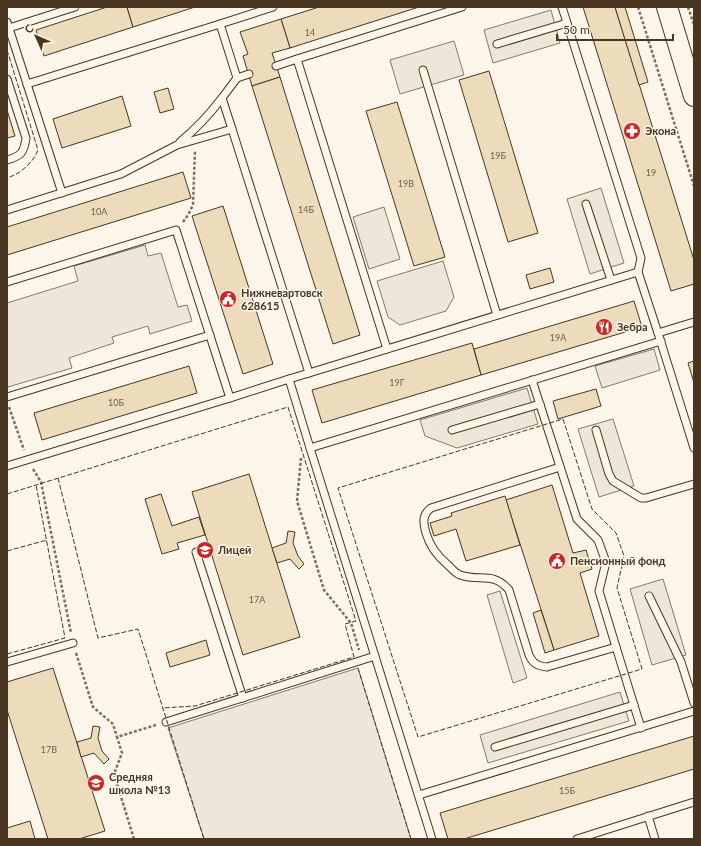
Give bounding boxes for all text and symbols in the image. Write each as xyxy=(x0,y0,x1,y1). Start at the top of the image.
north arrow xyxy=(16,16,56,56)
scale bar xyxy=(557,16,673,42)
text: С xyxy=(21,21,36,36)
text: 50 m xyxy=(563,22,590,37)
house number: 14 xyxy=(305,27,315,38)
pharmacy icon: Экона xyxy=(622,121,642,141)
place label: Экона xyxy=(645,124,676,137)
house number: 19Б xyxy=(490,150,506,161)
house number: 19 xyxy=(646,167,656,178)
house number: 19В xyxy=(398,178,414,189)
house number: 14Б xyxy=(298,204,314,215)
house number: 10А xyxy=(91,206,108,217)
place label: Нижневартовск 628615 xyxy=(241,286,323,312)
public building icon: Нижневартовск 628615 xyxy=(218,289,238,309)
restaurant icon: Зебра xyxy=(594,317,614,337)
place label: Зебра xyxy=(617,320,648,333)
house number: 19А xyxy=(550,332,567,343)
house number: 19Г xyxy=(389,377,405,388)
house number: 10Б xyxy=(108,397,124,408)
school or university icon: Лицей xyxy=(195,540,215,560)
place label: Лицей xyxy=(217,543,252,556)
public building icon: Пенсионный фонд xyxy=(547,551,567,571)
place label: Пенсионный фонд xyxy=(570,554,666,567)
house number: 17А xyxy=(249,594,266,605)
house number: 17В xyxy=(41,744,57,755)
place label: Средняя школа №13 xyxy=(109,770,171,796)
school or university icon: Средняя школа №13 xyxy=(86,773,106,793)
house number: 15Б xyxy=(559,785,575,796)

